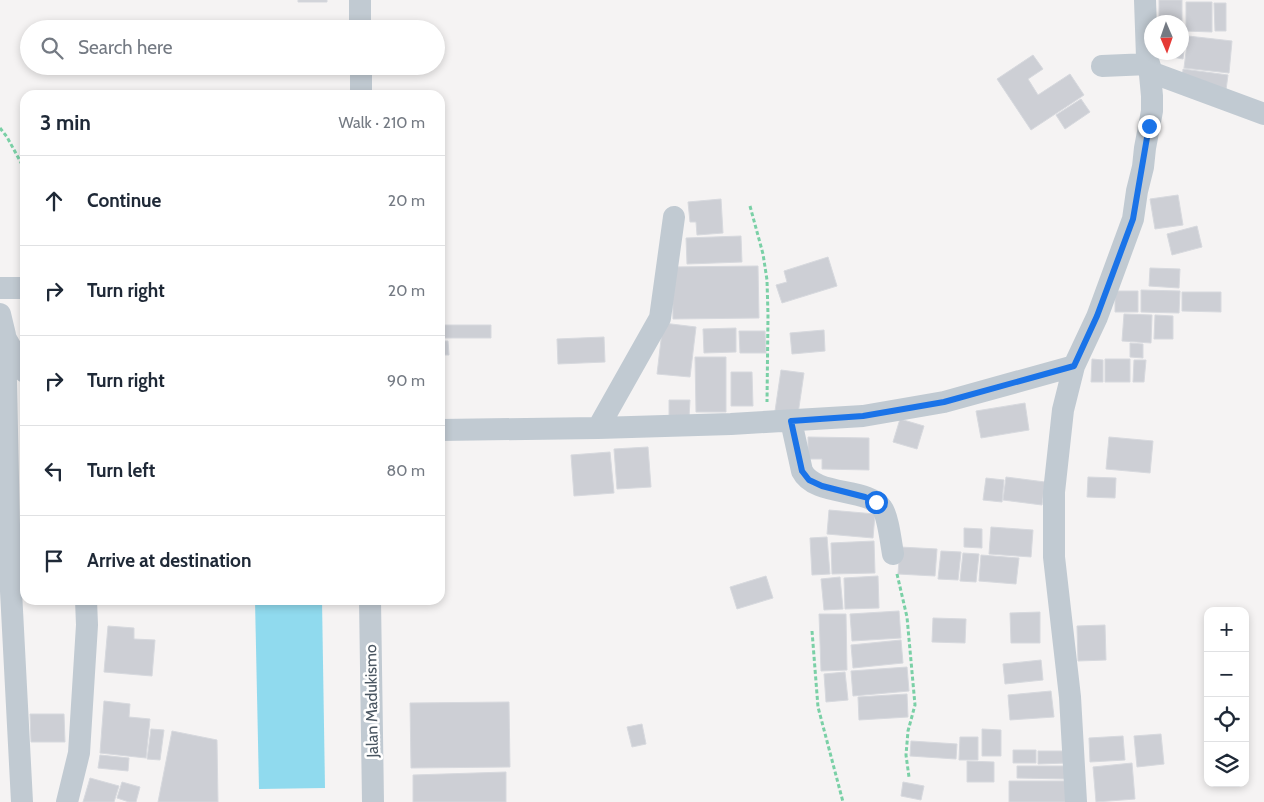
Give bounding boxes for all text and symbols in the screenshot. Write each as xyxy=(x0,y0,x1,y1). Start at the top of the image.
north arrow xyxy=(1144,15,1189,60)
search box xyxy=(20,20,445,75)
icon: search xyxy=(38,34,66,62)
text: Search here xyxy=(78,36,172,59)
text: 3 min xyxy=(40,110,91,135)
text: Walk · 210 m xyxy=(338,113,425,132)
route end xyxy=(1138,115,1161,138)
icon: ahead xyxy=(40,187,68,215)
text: Continue xyxy=(87,189,161,212)
text: 20 m xyxy=(388,191,425,210)
icon: right xyxy=(40,277,68,305)
text: Turn right xyxy=(87,279,165,302)
text: 20 m xyxy=(388,281,425,300)
icon: right xyxy=(40,367,68,395)
text: Turn right xyxy=(87,369,165,392)
text: 90 m xyxy=(387,371,425,390)
icon: left xyxy=(40,457,68,485)
text: Turn left xyxy=(87,459,155,482)
text: 80 m xyxy=(387,461,425,480)
route start xyxy=(865,491,888,514)
icon: arrive xyxy=(40,547,68,575)
text: Arrive at destination xyxy=(87,549,251,572)
map controls xyxy=(1204,607,1249,787)
button: + xyxy=(1204,607,1249,652)
street label: Jalan Madukismo xyxy=(361,644,382,759)
button: − xyxy=(1204,652,1249,697)
button: locate xyxy=(1204,697,1249,742)
button: layers xyxy=(1204,742,1249,787)

